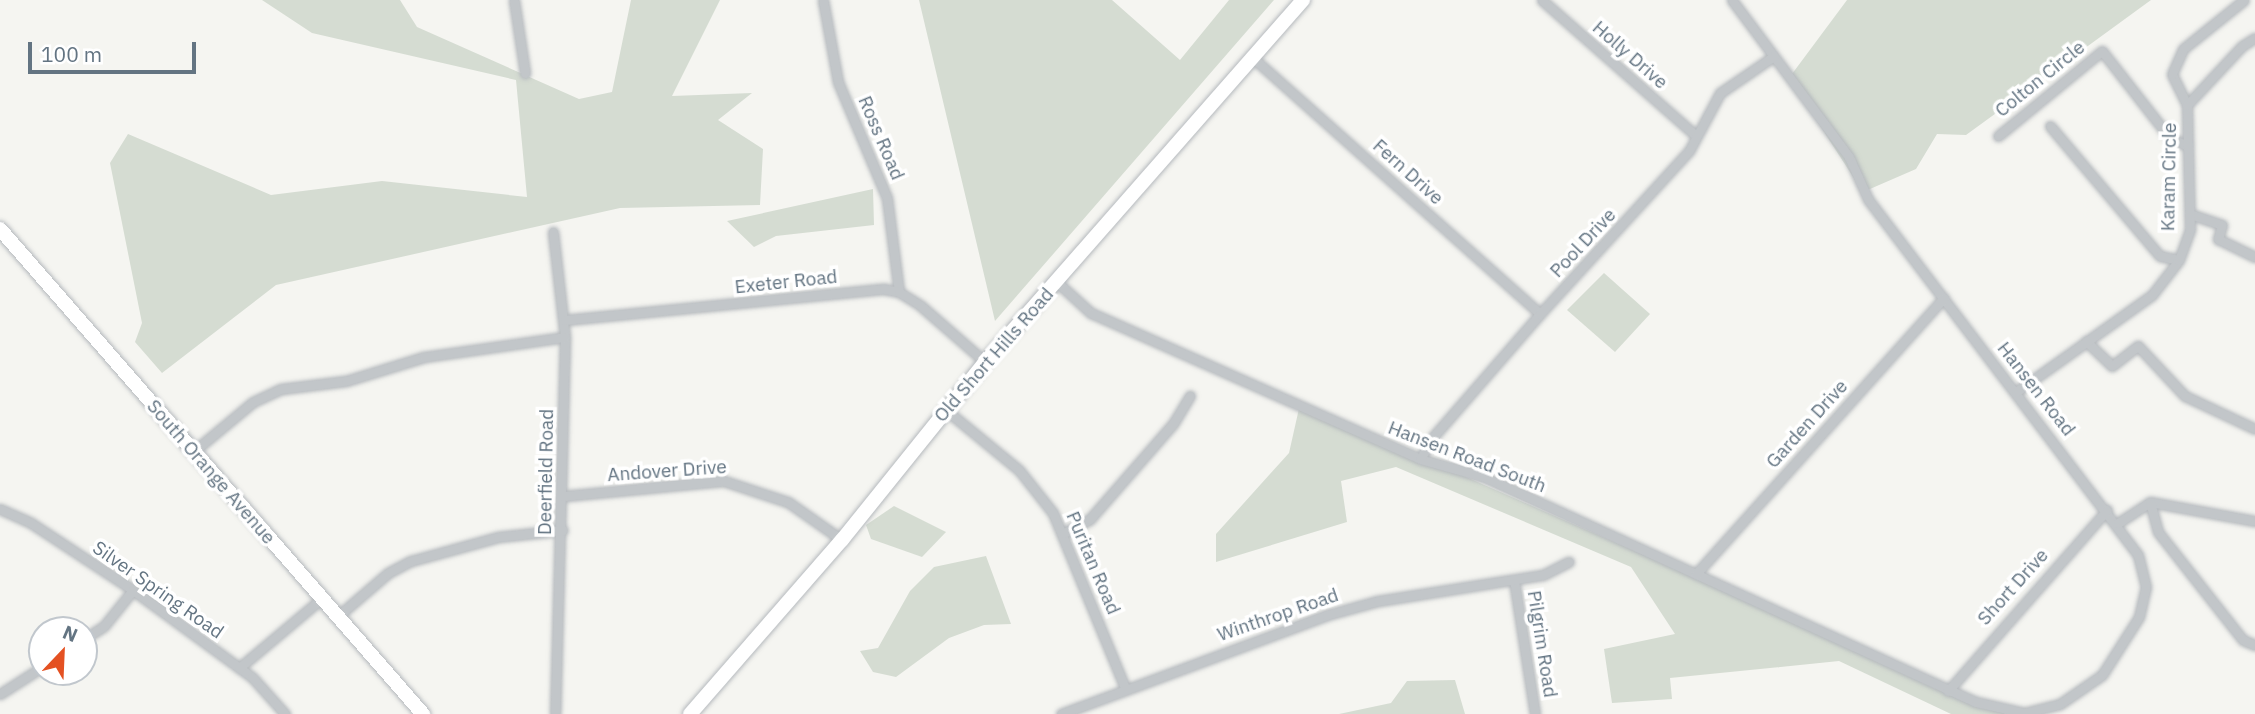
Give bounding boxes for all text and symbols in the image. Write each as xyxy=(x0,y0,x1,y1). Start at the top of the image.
street label: Holly Drive xyxy=(1588,16,1672,94)
scale bar xyxy=(32,28,200,72)
street label: Colton Circle xyxy=(1991,36,2089,122)
text: 100 m xyxy=(41,40,102,68)
street label: Ross Road xyxy=(853,93,909,183)
street label: Karam Circle xyxy=(2157,123,2181,231)
street label: Fern Drive xyxy=(1368,134,1448,210)
street label: Pool Drive xyxy=(1545,204,1621,282)
street label: Exeter Road xyxy=(734,265,838,299)
street label: Old Short Hills Road xyxy=(929,283,1059,427)
street label: Hansen Road xyxy=(1992,337,2080,441)
street label: Garden Drive xyxy=(1761,375,1853,473)
street label: South Orange Avenue xyxy=(142,395,280,549)
street label: Deerfield Road xyxy=(534,409,558,535)
street label: Hansen Road South xyxy=(1385,416,1549,498)
street label: Andover Drive xyxy=(607,455,727,487)
street label: Puritan Road xyxy=(1061,508,1125,618)
street label: Silver Spring Road xyxy=(88,536,228,644)
street label: Short Drive xyxy=(1973,544,2053,630)
street label: Winthrop Road xyxy=(1214,584,1342,646)
street label: Pilgrim Road xyxy=(1522,589,1562,699)
north arrow xyxy=(28,616,98,686)
text: N xyxy=(59,620,81,647)

